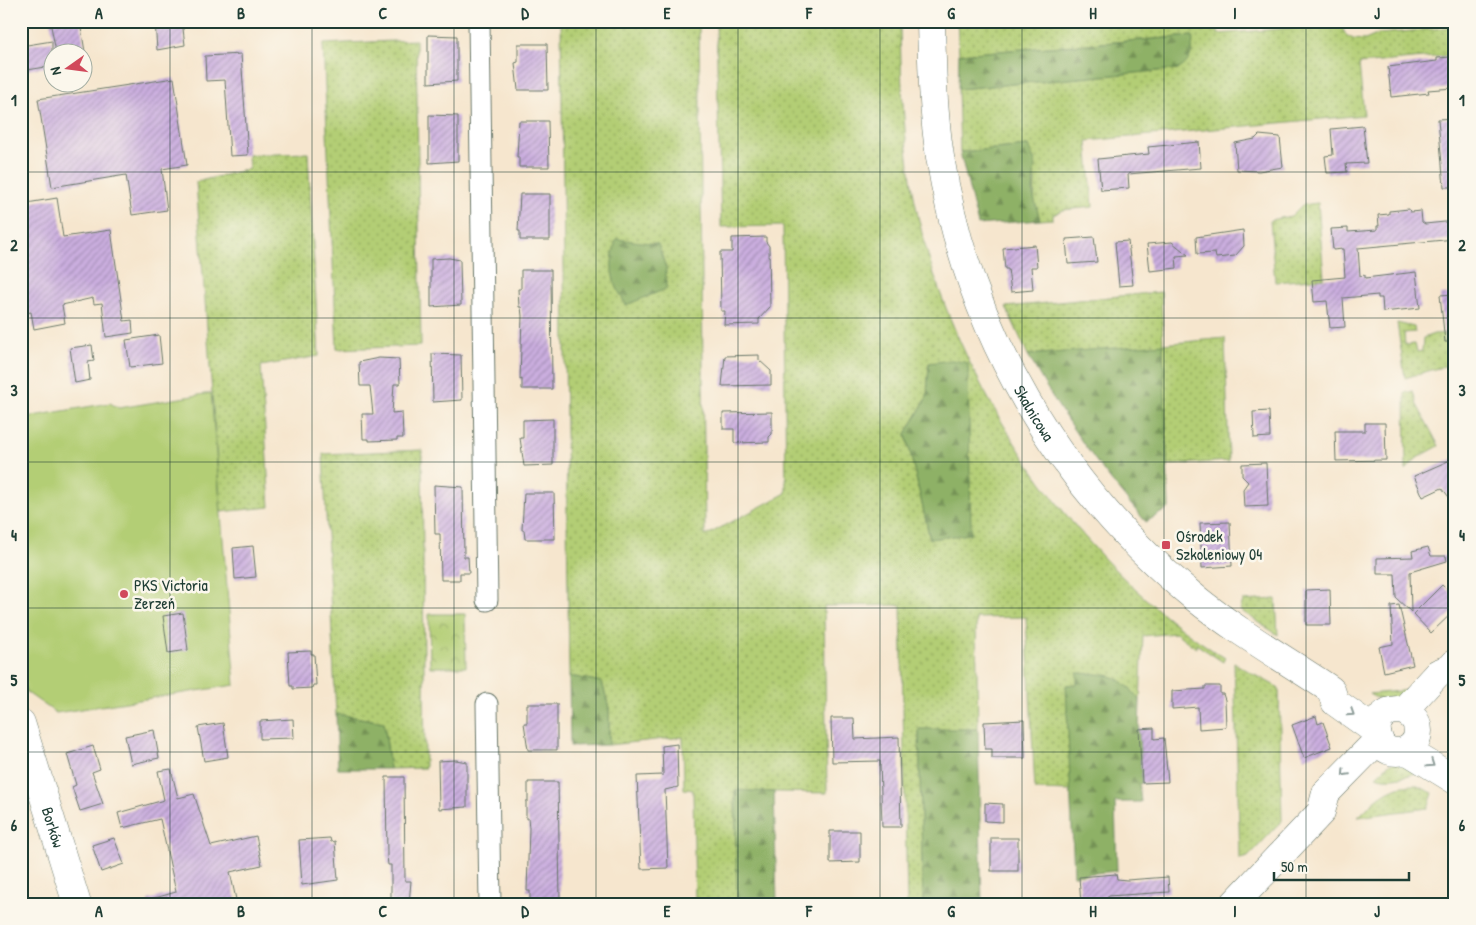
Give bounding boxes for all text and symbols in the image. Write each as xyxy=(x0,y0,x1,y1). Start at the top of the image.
text: A xyxy=(95,2,103,24)
text: B xyxy=(237,2,245,24)
text: C xyxy=(379,2,388,24)
text: D xyxy=(521,2,529,24)
text: E xyxy=(663,2,671,24)
text: F xyxy=(805,2,813,24)
text: G xyxy=(947,2,955,24)
text: H xyxy=(1089,2,1097,24)
text: I xyxy=(1233,2,1237,24)
text: J xyxy=(1374,2,1380,24)
north arrow xyxy=(42,42,92,92)
text: N xyxy=(45,65,65,77)
text: 1 xyxy=(11,89,17,111)
text: 1 xyxy=(1459,89,1465,111)
text: 2 xyxy=(10,234,18,256)
text: 2 xyxy=(1458,234,1466,256)
text: 3 xyxy=(10,379,18,401)
text: 3 xyxy=(1458,379,1466,401)
street label: Skalnicowa xyxy=(1009,381,1060,445)
text: 4 xyxy=(11,524,17,546)
text: 4 xyxy=(1459,524,1465,546)
place label: Ośrodek Szkoleniowy 04 xyxy=(1176,525,1262,565)
marker: Ośrodek Szkoleniowy 04 xyxy=(1160,539,1172,551)
place label: PKS Victoria Zerzeń xyxy=(134,574,208,614)
marker: PKS Victoria Zerzeń xyxy=(118,588,130,600)
text: 5 xyxy=(11,669,18,691)
text: 5 xyxy=(1459,669,1466,691)
one-way arrow xyxy=(1345,707,1355,716)
one-way arrow xyxy=(1425,758,1434,767)
one-way arrow xyxy=(1342,767,1351,776)
street label: Borków xyxy=(37,804,70,850)
text: 6 xyxy=(11,814,18,836)
text: 6 xyxy=(1459,814,1466,836)
scale bar xyxy=(1274,850,1408,882)
text: 50 m xyxy=(1281,856,1308,877)
text: A xyxy=(95,900,103,922)
text: B xyxy=(237,900,245,922)
text: C xyxy=(379,900,388,922)
text: D xyxy=(521,900,529,922)
text: E xyxy=(663,900,671,922)
text: F xyxy=(805,900,813,922)
text: G xyxy=(947,900,955,922)
text: H xyxy=(1089,900,1097,922)
text: I xyxy=(1233,900,1237,922)
text: J xyxy=(1374,900,1380,922)

